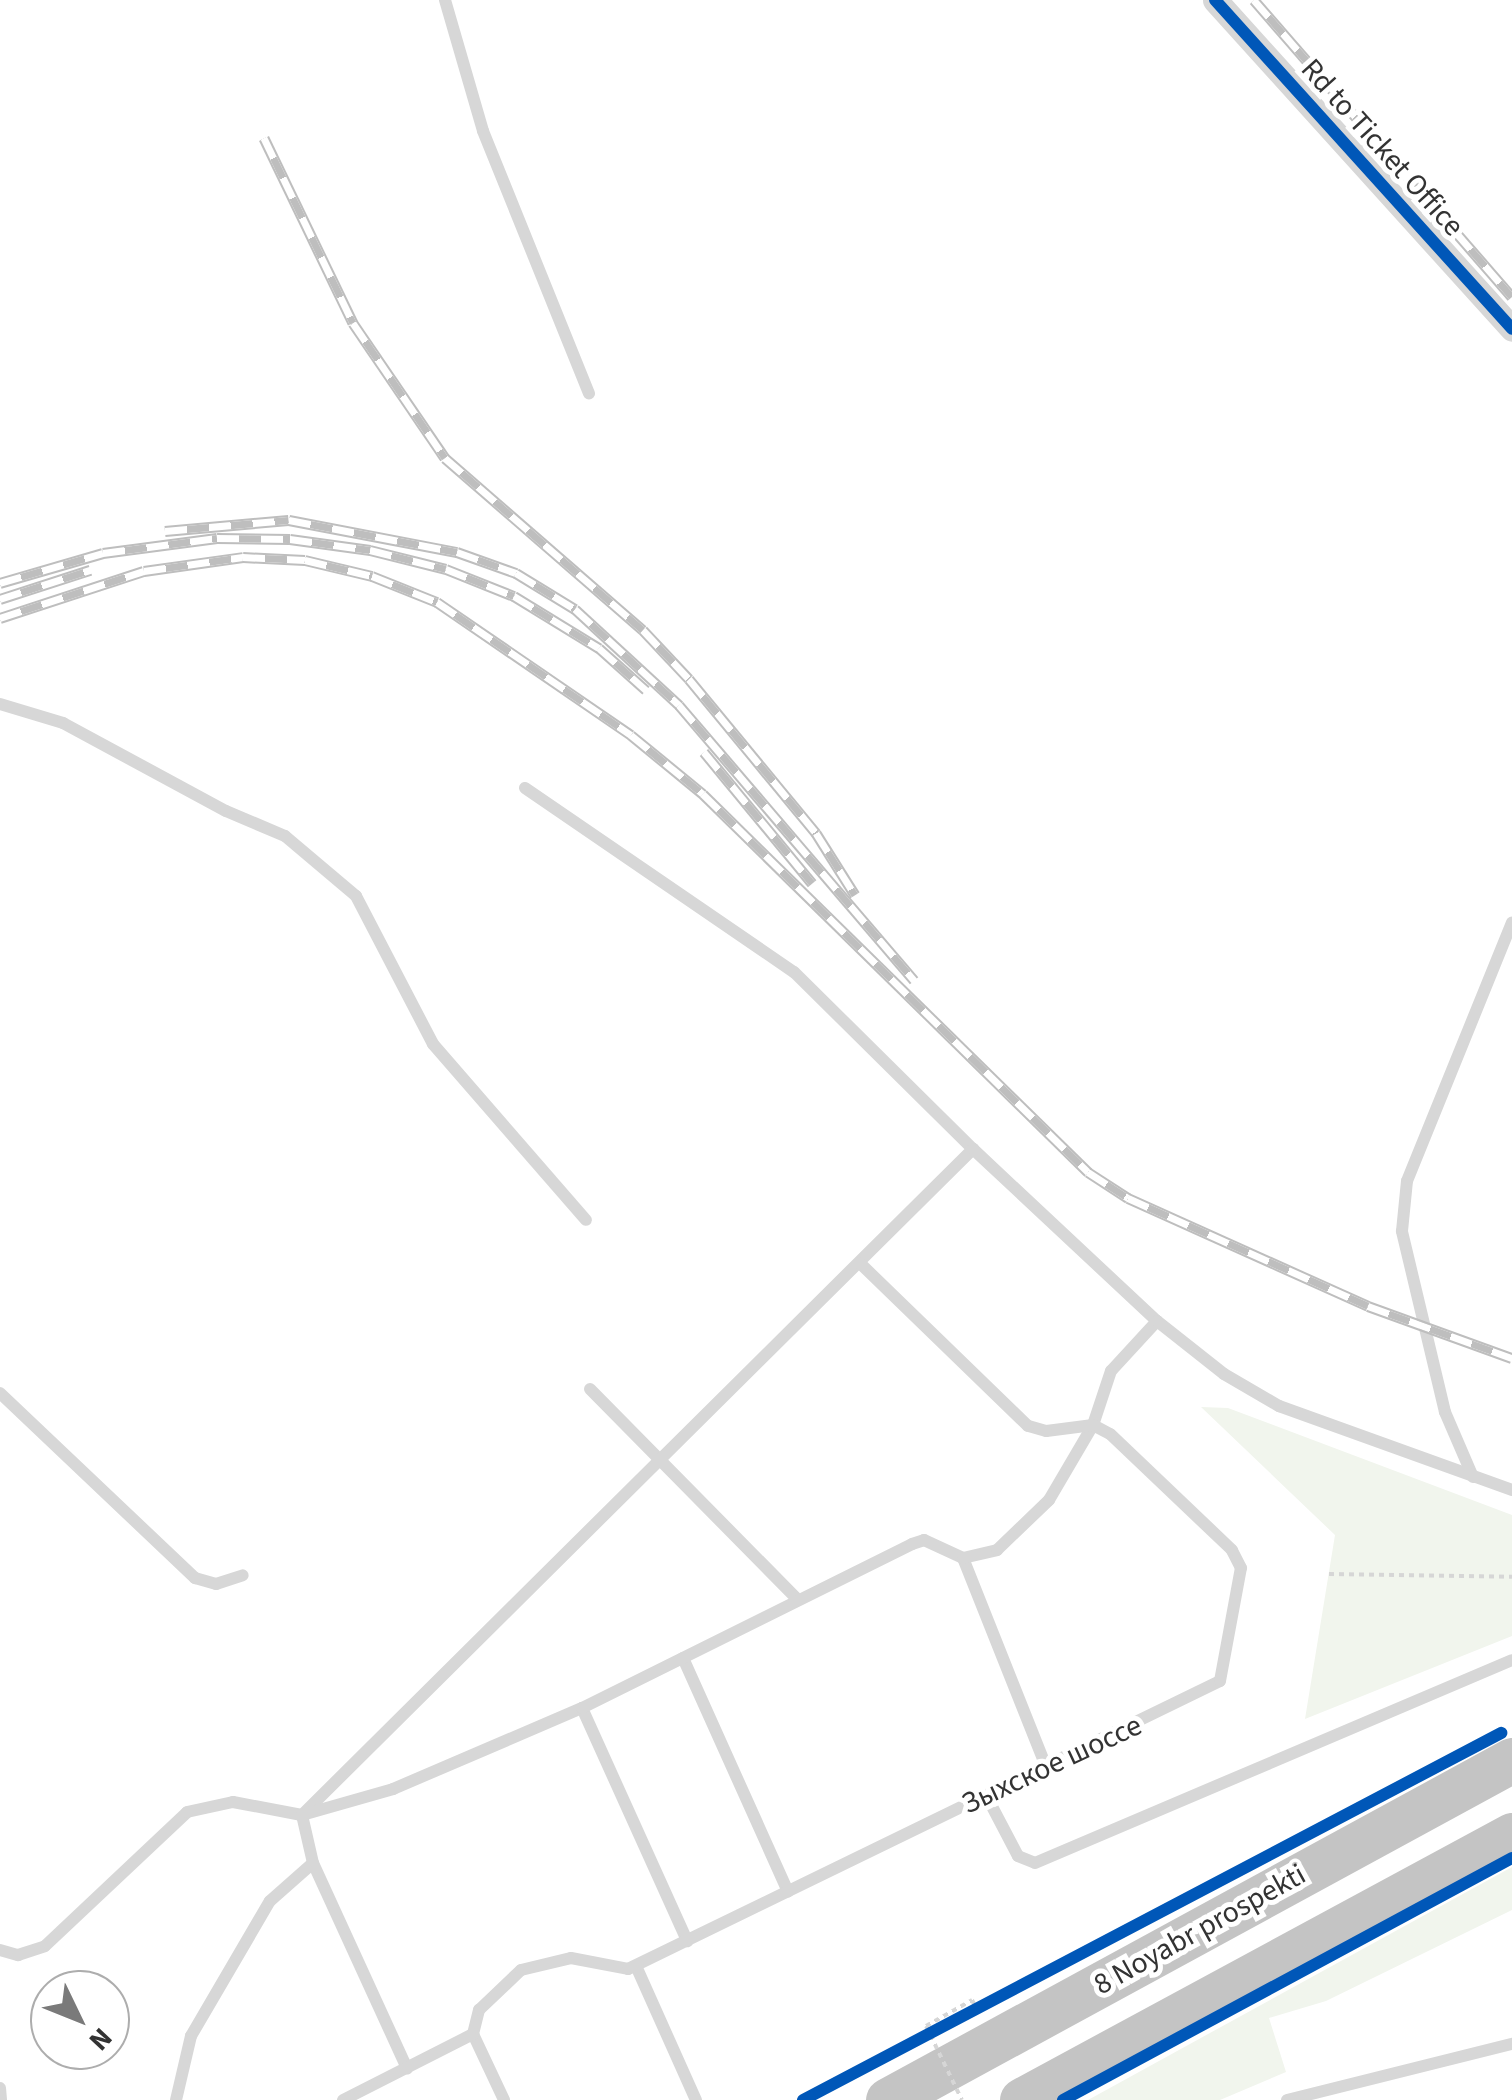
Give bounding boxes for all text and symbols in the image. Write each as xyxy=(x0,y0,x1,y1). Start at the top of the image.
street label: Rd to Ticket Office xyxy=(1293,52,1471,244)
street label: Зыхское шоссе xyxy=(956,1708,1148,1822)
street label: 8 Noyabr prospekti xyxy=(1088,1857,1312,2003)
north arrow xyxy=(30,1970,130,2070)
text: N xyxy=(79,2019,121,2060)

